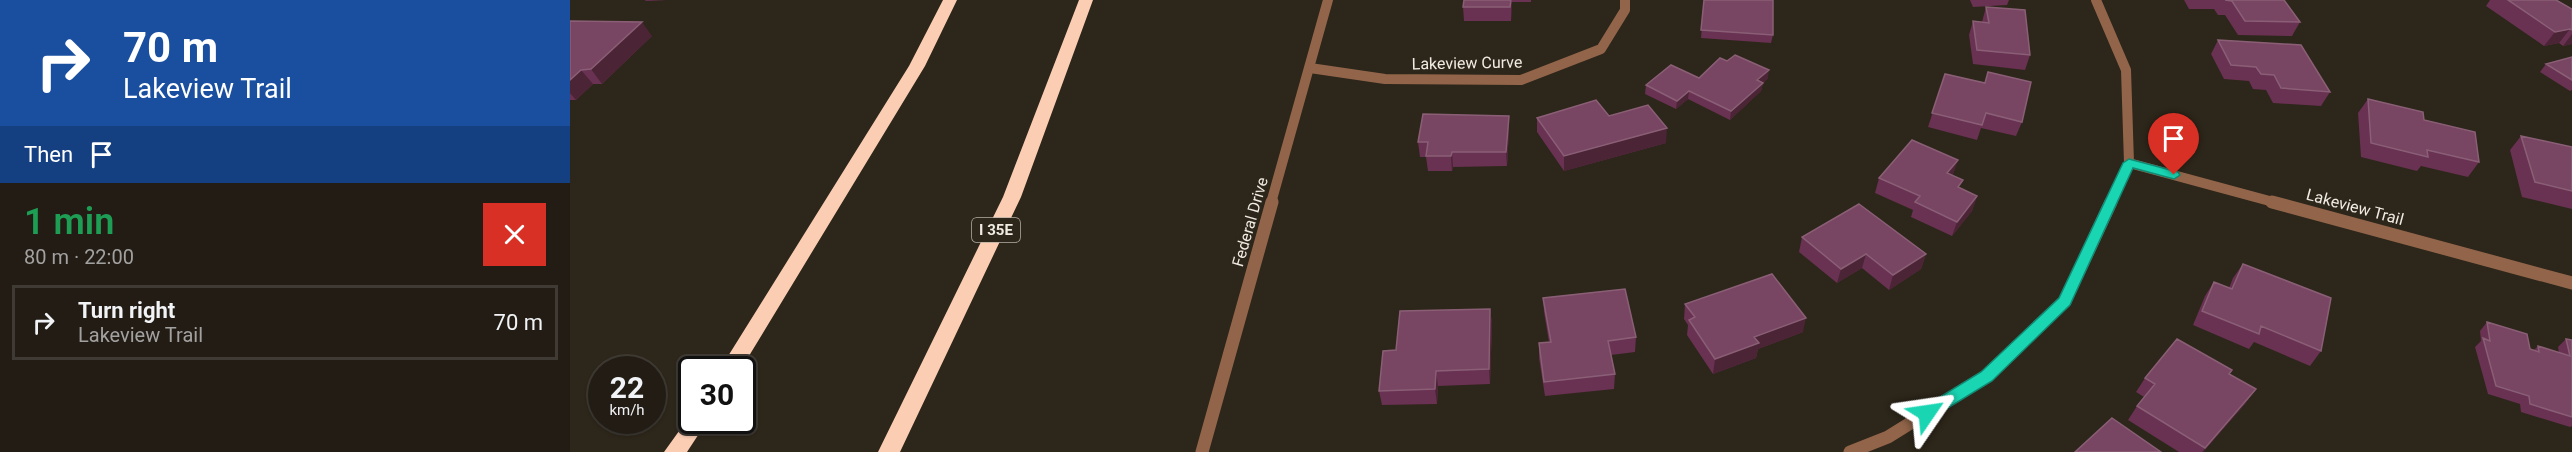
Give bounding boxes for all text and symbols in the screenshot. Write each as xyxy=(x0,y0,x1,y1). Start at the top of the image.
text: 70 m xyxy=(123,23,218,72)
icon: right xyxy=(24,24,102,102)
street label: Lakeview Curve xyxy=(1411,53,1523,73)
text: Lakeview Trail xyxy=(123,73,292,105)
pin xyxy=(2148,113,2199,175)
icon: arrive xyxy=(2157,122,2190,155)
icon: arrive xyxy=(85,138,118,171)
text: Then xyxy=(24,142,73,167)
street label: Federal Drive xyxy=(1228,175,1272,269)
street label: Lakeview Trail xyxy=(2304,185,2406,229)
text: 1 min xyxy=(24,201,114,243)
button: close xyxy=(483,203,546,266)
road number: I 35E xyxy=(972,218,1020,242)
text: 80 m · 22:00 xyxy=(24,245,134,269)
text: Turn right xyxy=(78,298,175,323)
icon: right xyxy=(27,306,60,339)
text: 70 m xyxy=(494,310,543,335)
text: Lakeview Trail xyxy=(78,323,203,347)
speed limit sign: 30 xyxy=(678,356,756,434)
text: 22 xyxy=(610,370,644,405)
position arrow xyxy=(1895,381,1959,445)
text: km/h xyxy=(609,401,645,419)

